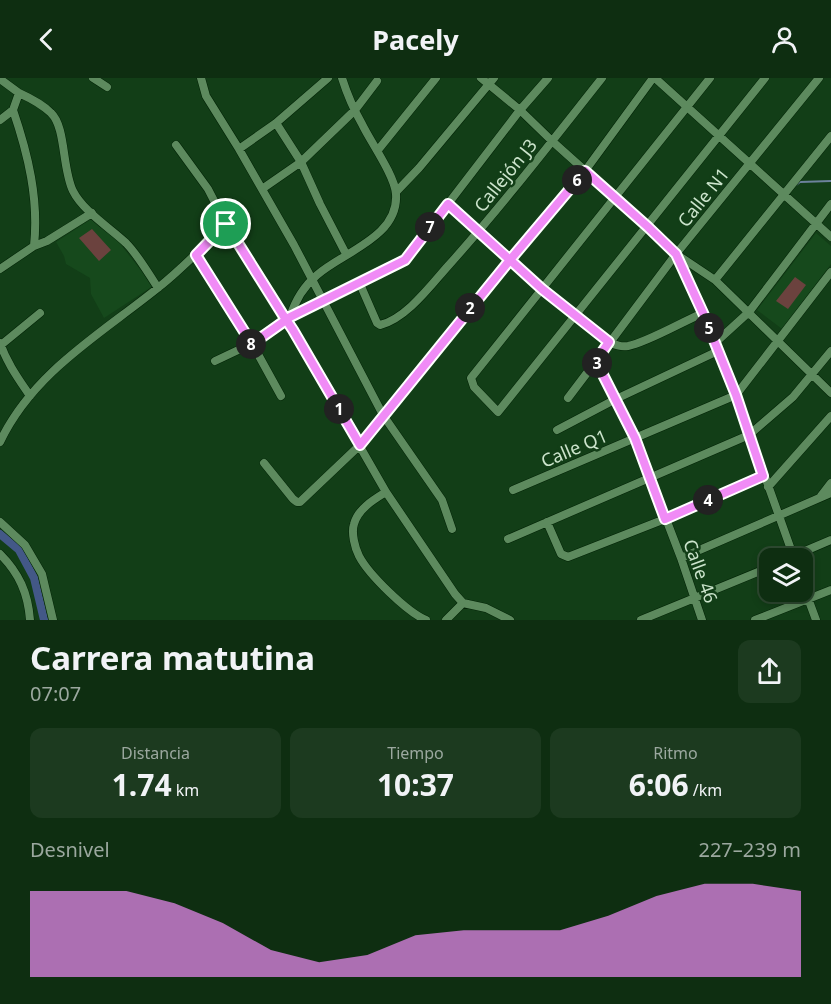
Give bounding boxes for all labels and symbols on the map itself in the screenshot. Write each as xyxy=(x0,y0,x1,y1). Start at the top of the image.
street label: Callejón J3 xyxy=(468,133,542,217)
street label: Calle N1 xyxy=(672,162,734,232)
pin: 6 xyxy=(562,165,592,195)
pin xyxy=(200,198,251,249)
pin: 7 xyxy=(415,212,445,242)
pin: 2 xyxy=(455,293,485,323)
pin: 5 xyxy=(694,313,724,343)
pin: 8 xyxy=(236,329,266,359)
pin: 3 xyxy=(582,348,612,378)
pin: 1 xyxy=(324,394,354,424)
street label: Calle Q1 xyxy=(537,423,611,473)
pin: 4 xyxy=(693,485,723,515)
street label: Calle 46 xyxy=(678,536,724,606)

